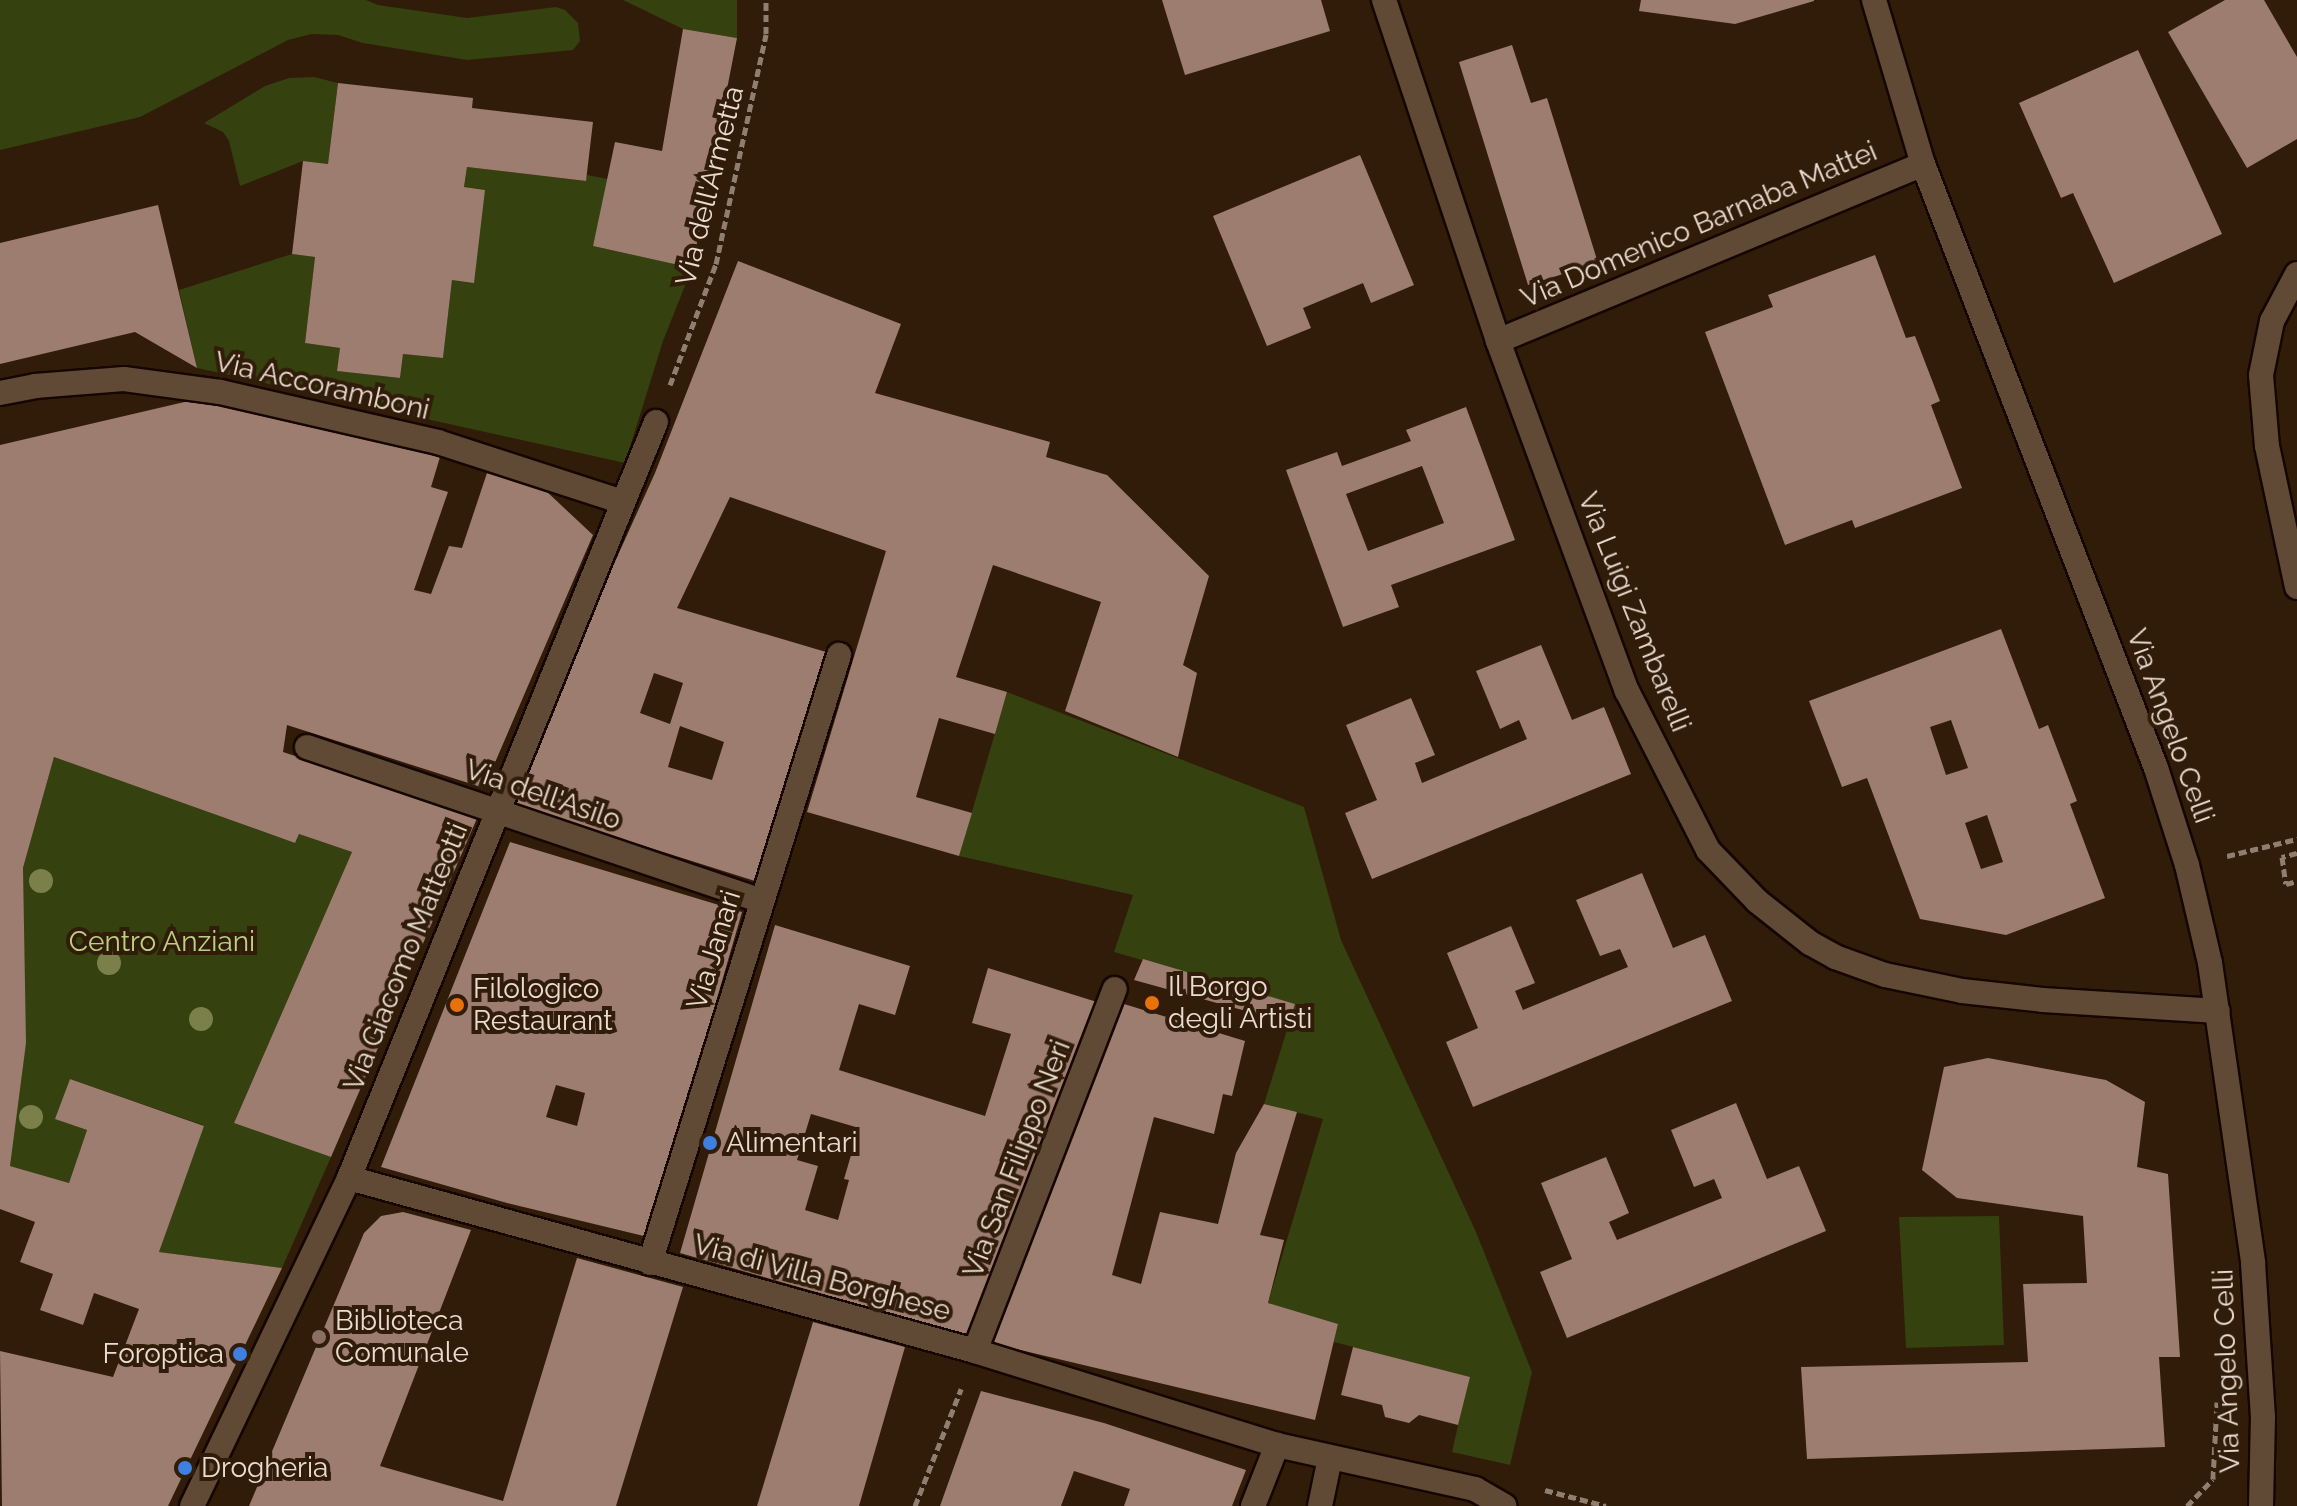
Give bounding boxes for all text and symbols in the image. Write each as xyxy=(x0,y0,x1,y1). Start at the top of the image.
street label: Via dell'Armetta xyxy=(669,83,751,289)
street label: Via Domenico Barnaba Mattei xyxy=(1516,135,1882,315)
street label: Via Accoramboni xyxy=(211,345,433,427)
street label: Via Luigi Zambarelli xyxy=(1571,487,1697,737)
street label: Via Angelo Celli xyxy=(2119,624,2221,828)
street label: Via dell'Asilo xyxy=(461,753,625,837)
street label: Via Giacomo Matteotti xyxy=(337,818,475,1096)
street label: Via Janari xyxy=(680,886,748,1014)
park label: Centro Anziani xyxy=(68,925,256,959)
place label: Il Borgo degli Artisti xyxy=(1168,970,1313,1036)
place label: Filologico Restaurant xyxy=(473,972,613,1038)
marker: Il Borgo degli Artisti xyxy=(1143,994,1161,1012)
marker: Filologico Restaurant xyxy=(448,996,466,1014)
street label: Via San Filippo Neri xyxy=(956,1036,1078,1282)
place label: Alimentari xyxy=(726,1126,858,1160)
marker: Alimentari xyxy=(701,1134,719,1152)
street label: Via di Villa Borghese xyxy=(689,1227,955,1329)
street label: Via Angelo Celli xyxy=(2207,1268,2247,1474)
place label: Biblioteca Comunale xyxy=(335,1304,469,1370)
marker: Biblioteca Comunale xyxy=(310,1328,328,1346)
place label: Foroptica xyxy=(103,1337,224,1371)
marker: Foroptica xyxy=(231,1345,249,1363)
place label: Drogheria xyxy=(201,1451,328,1485)
marker: Drogheria xyxy=(176,1459,194,1477)

